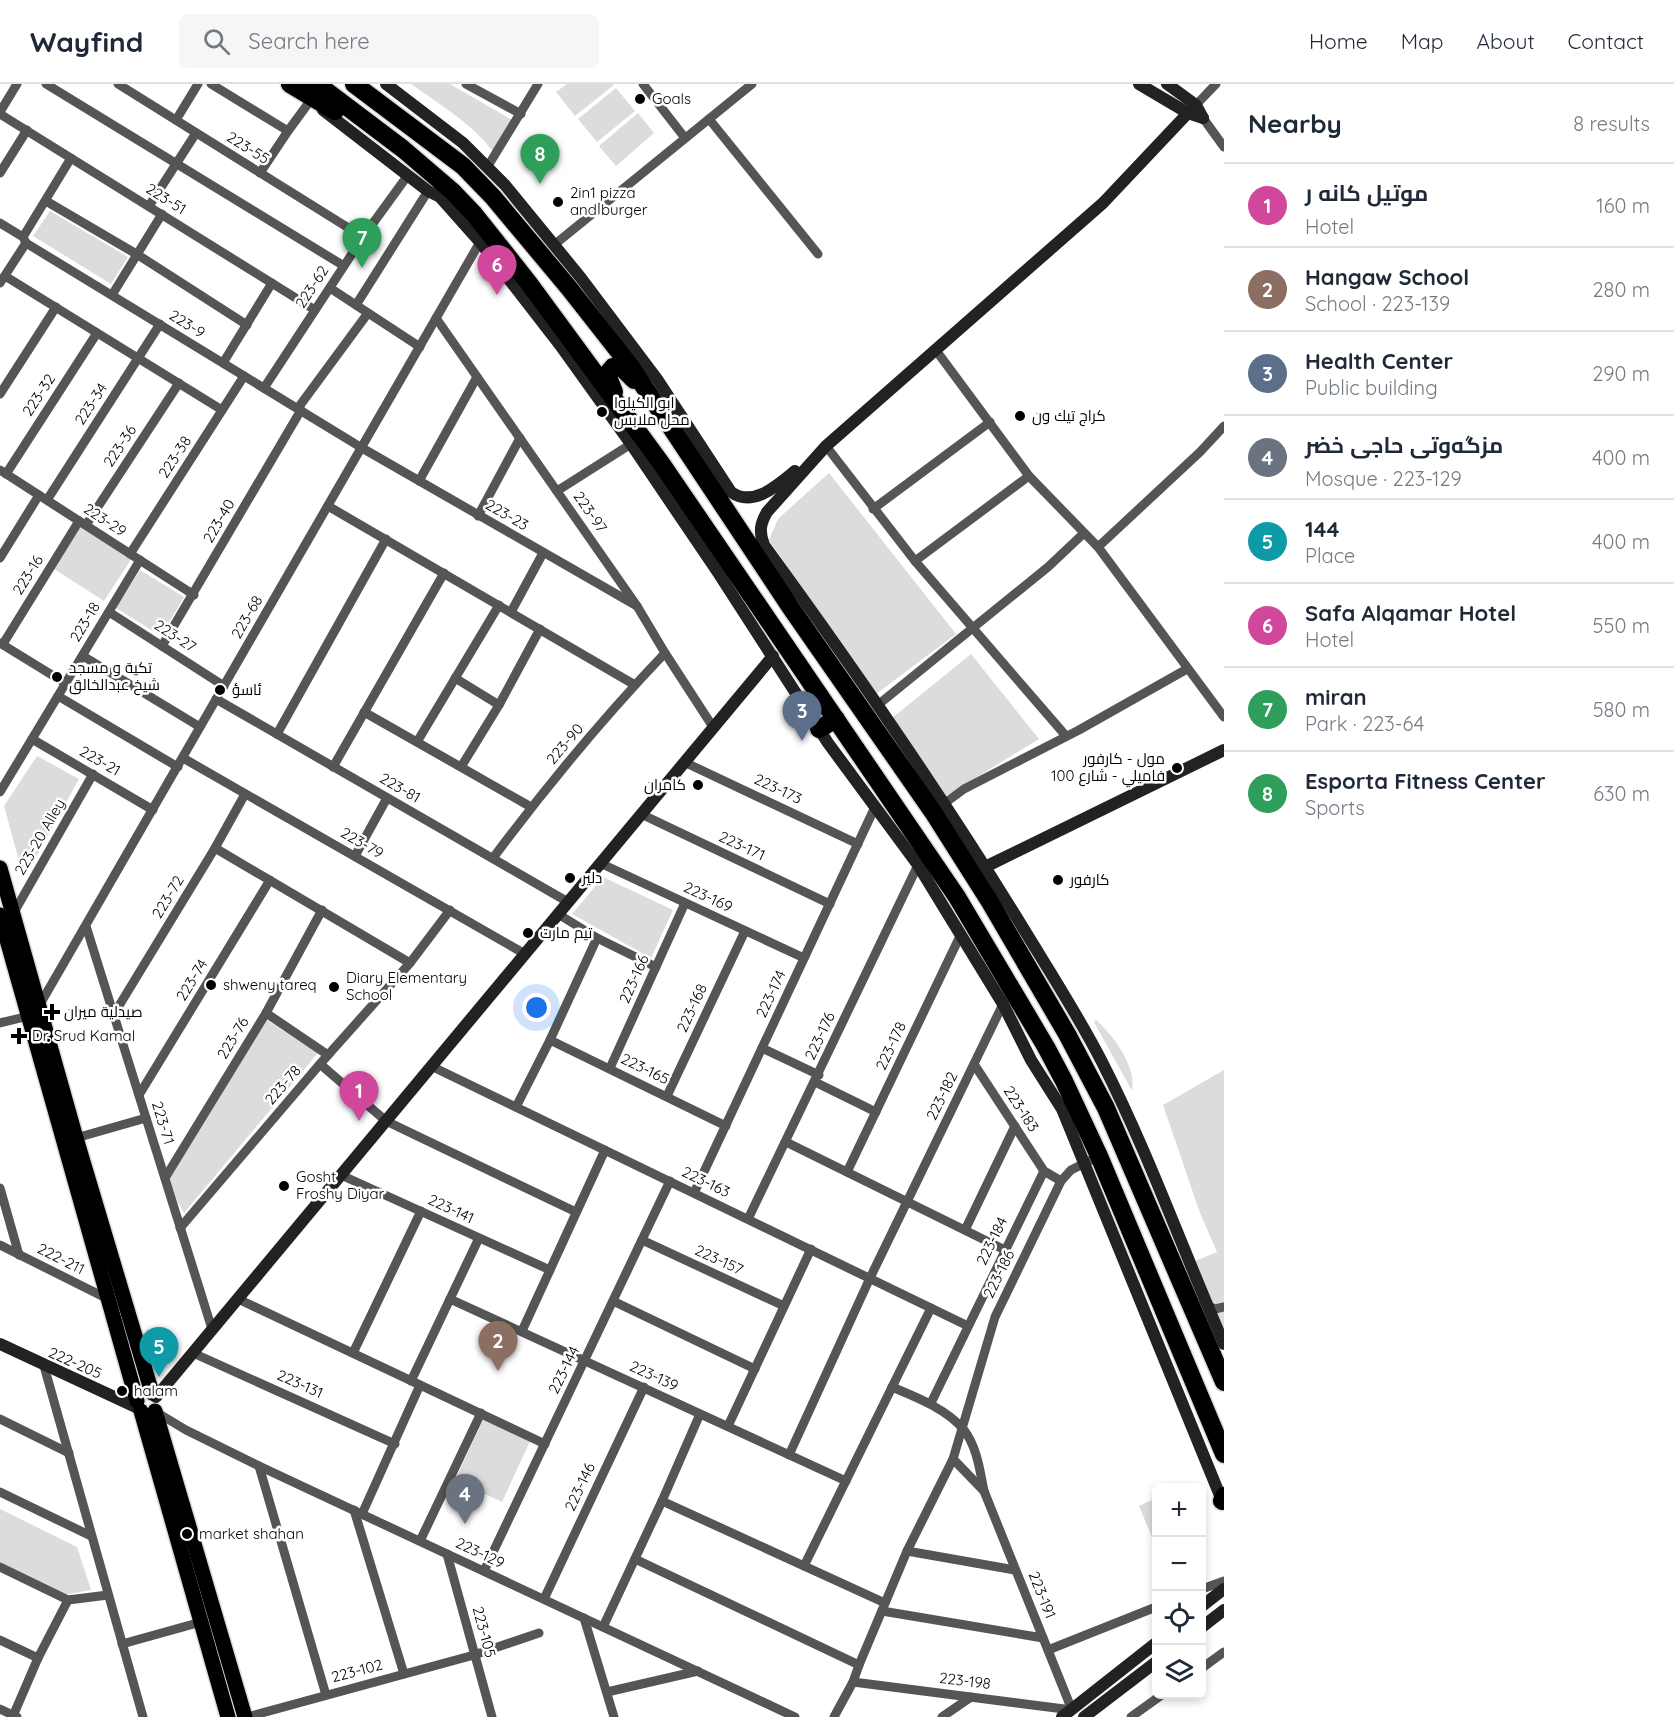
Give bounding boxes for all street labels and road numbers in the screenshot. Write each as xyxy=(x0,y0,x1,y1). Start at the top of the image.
street label: 223-55 xyxy=(223,127,273,168)
street label: 223-51 xyxy=(143,179,190,218)
street label: 223-62 xyxy=(291,262,332,311)
street label: 223-9 xyxy=(166,305,209,342)
street label: 223-32 xyxy=(18,370,59,419)
street label: 223-34 xyxy=(70,379,111,428)
street label: 223-36 xyxy=(99,421,140,470)
street label: 223-38 xyxy=(154,432,195,481)
street label: 223-97 xyxy=(569,487,612,536)
street label: 223-23 xyxy=(482,495,532,534)
street label: 223-40 xyxy=(199,496,239,546)
street label: 223-29 xyxy=(80,499,130,540)
street label: 223-16 xyxy=(8,551,47,598)
street label: 223-68 xyxy=(227,592,266,642)
street label: 223-18 xyxy=(65,598,104,645)
street label: 223-27 xyxy=(151,615,200,656)
street label: 223-90 xyxy=(542,719,587,768)
street label: 223-21 xyxy=(76,741,124,780)
street label: 223-81 xyxy=(376,768,424,807)
street label: 223-173 xyxy=(751,769,805,808)
street label: 223-20 Alley xyxy=(10,795,69,878)
street label: 223-79 xyxy=(337,823,387,862)
street label: 223-171 xyxy=(716,827,768,865)
street label: 223-72 xyxy=(147,872,188,921)
street label: 223-169 xyxy=(681,877,736,916)
street label: 223-166 xyxy=(614,951,653,1006)
street label: 223-74 xyxy=(172,955,211,1004)
street label: 223-174 xyxy=(751,967,790,1021)
street label: 223-168 xyxy=(672,981,711,1035)
street label: 223-176 xyxy=(800,1009,839,1063)
street label: 223-76 xyxy=(213,1013,252,1062)
street label: 223-178 xyxy=(871,1019,910,1073)
street label: 223-165 xyxy=(618,1049,672,1088)
street label: 223-78 xyxy=(260,1061,305,1108)
street label: 223-182 xyxy=(922,1068,961,1123)
street label: 223-183 xyxy=(1000,1082,1043,1135)
street label: 223-71 xyxy=(148,1099,179,1147)
street label: 223-163 xyxy=(679,1162,733,1201)
street label: 223-141 xyxy=(425,1190,477,1227)
street label: 223-184 xyxy=(972,1214,1011,1268)
street label: 222-211 xyxy=(35,1239,88,1278)
street label: 223-157 xyxy=(692,1240,747,1279)
street label: 223-186 xyxy=(979,1247,1018,1301)
street label: 222-205 xyxy=(46,1342,105,1383)
street label: 223-144 xyxy=(544,1343,583,1397)
street label: 223-139 xyxy=(627,1356,682,1395)
street label: 223-131 xyxy=(274,1365,326,1402)
street label: 223-146 xyxy=(560,1460,599,1514)
street label: 223-129 xyxy=(453,1533,508,1572)
street label: 223-191 xyxy=(1024,1568,1060,1621)
street label: 223-105 xyxy=(469,1604,500,1660)
street label: 223-102 xyxy=(329,1655,385,1686)
street label: 223-198 xyxy=(938,1668,992,1693)

